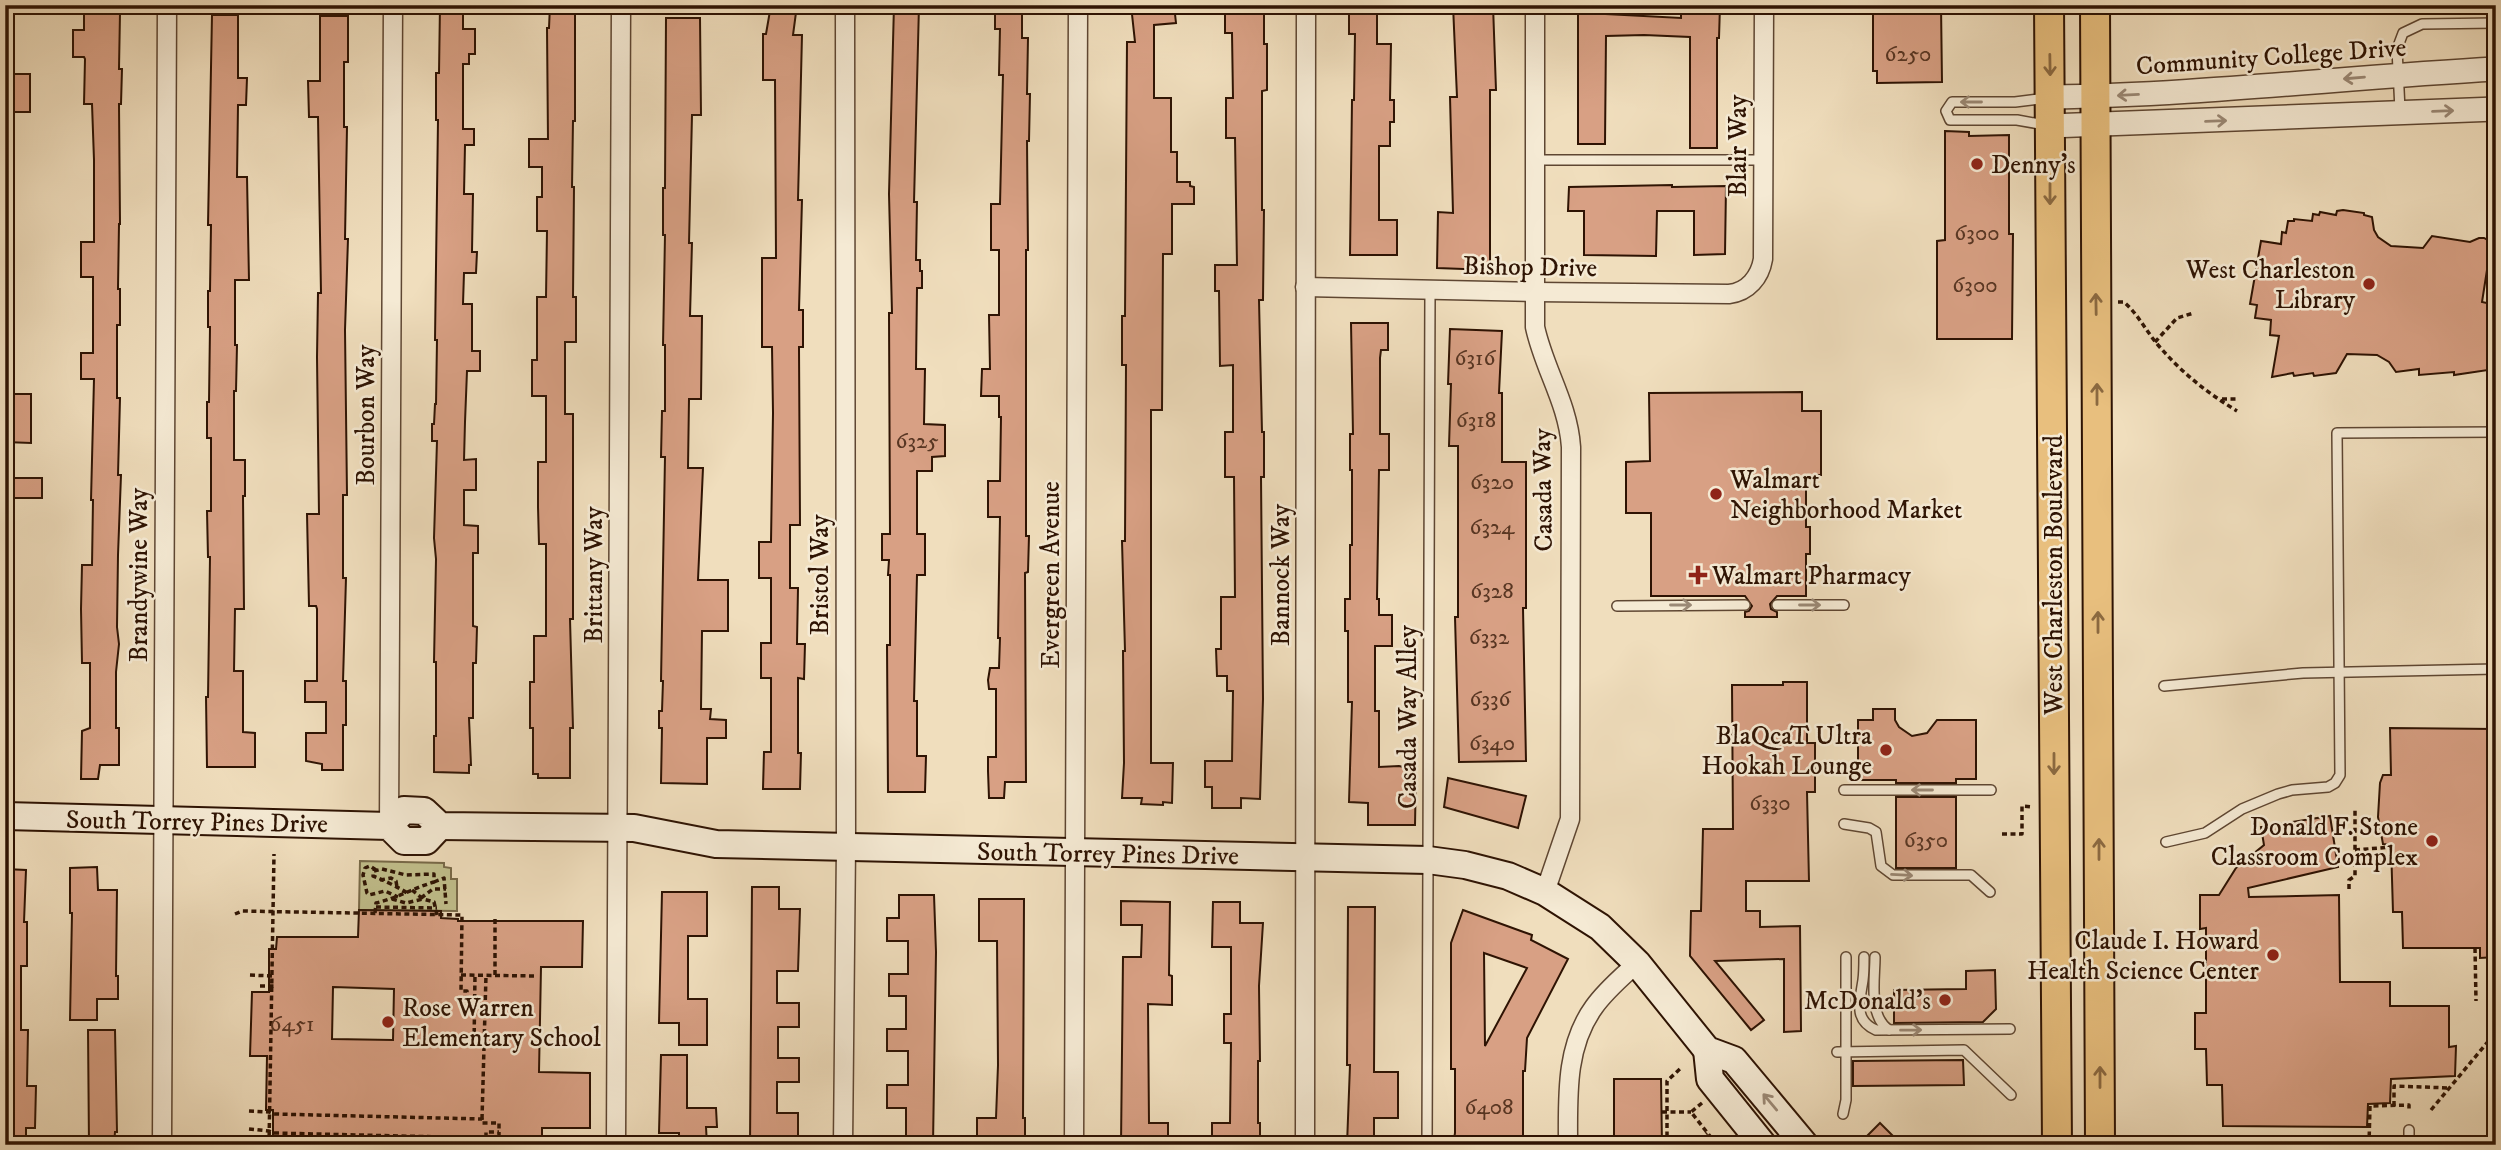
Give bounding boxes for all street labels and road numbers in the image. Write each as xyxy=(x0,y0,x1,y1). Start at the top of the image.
street label: Community College Drive xyxy=(2135,32,2407,83)
street label: Blair Way xyxy=(1722,94,1755,197)
street label: Bishop Drive xyxy=(1462,250,1597,285)
street label: Bourbon Way xyxy=(350,344,383,485)
street label: Casada Way xyxy=(1526,427,1561,552)
street label: West Charleston Boulevard xyxy=(2038,435,2071,716)
street label: Evergreen Avenue xyxy=(1035,481,1068,669)
street label: Brandywine Way xyxy=(123,487,156,662)
street label: Bannock Way xyxy=(1265,503,1298,646)
street label: Brittany Way xyxy=(578,506,611,644)
street label: Bristol Way xyxy=(804,514,837,636)
street label: Casada Way Alley xyxy=(1392,624,1425,809)
street label: South Torrey Pines Drive xyxy=(66,804,328,841)
street label: South Torrey Pines Drive xyxy=(977,836,1239,873)

